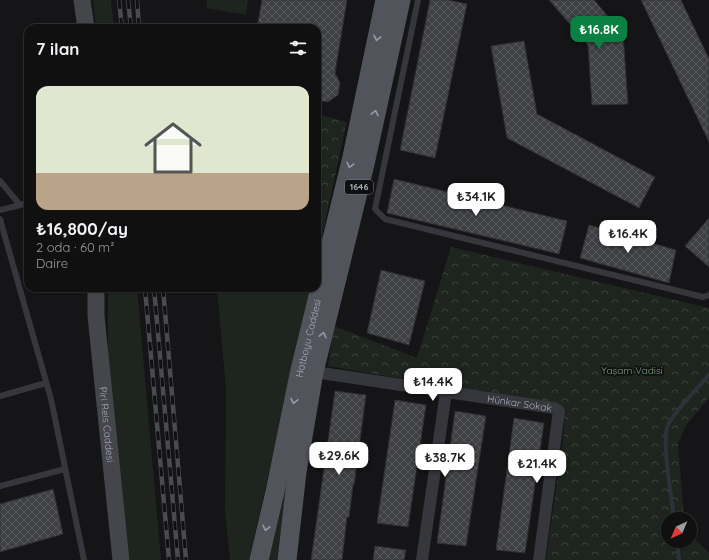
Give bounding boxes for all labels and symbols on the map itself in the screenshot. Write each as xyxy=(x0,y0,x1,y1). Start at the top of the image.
pin: ₺16.8K xyxy=(566,16,632,50)
one-way arrow xyxy=(374,35,382,41)
one-way arrow xyxy=(371,109,379,116)
one-way arrow xyxy=(346,162,354,168)
road number: 1646 xyxy=(345,180,373,194)
pin: ₺34.1K xyxy=(443,183,509,217)
pin: ₺16.4K xyxy=(595,220,661,254)
street label: Hatboyu Caddesi xyxy=(293,298,324,379)
one-way arrow xyxy=(319,331,327,338)
park label: Yaşam Vadisi xyxy=(601,364,663,377)
pin: ₺14.4K xyxy=(400,368,466,402)
street label: Piri Reis Caddesi xyxy=(96,386,117,463)
street label: Hünkar Sokak xyxy=(486,392,553,415)
one-way arrow xyxy=(290,397,298,404)
pin: ₺29.6K xyxy=(306,442,372,476)
pin: ₺38.7K xyxy=(412,444,478,478)
pin: ₺21.4K xyxy=(504,450,570,484)
north arrow xyxy=(661,512,697,548)
one-way arrow xyxy=(263,524,271,531)

